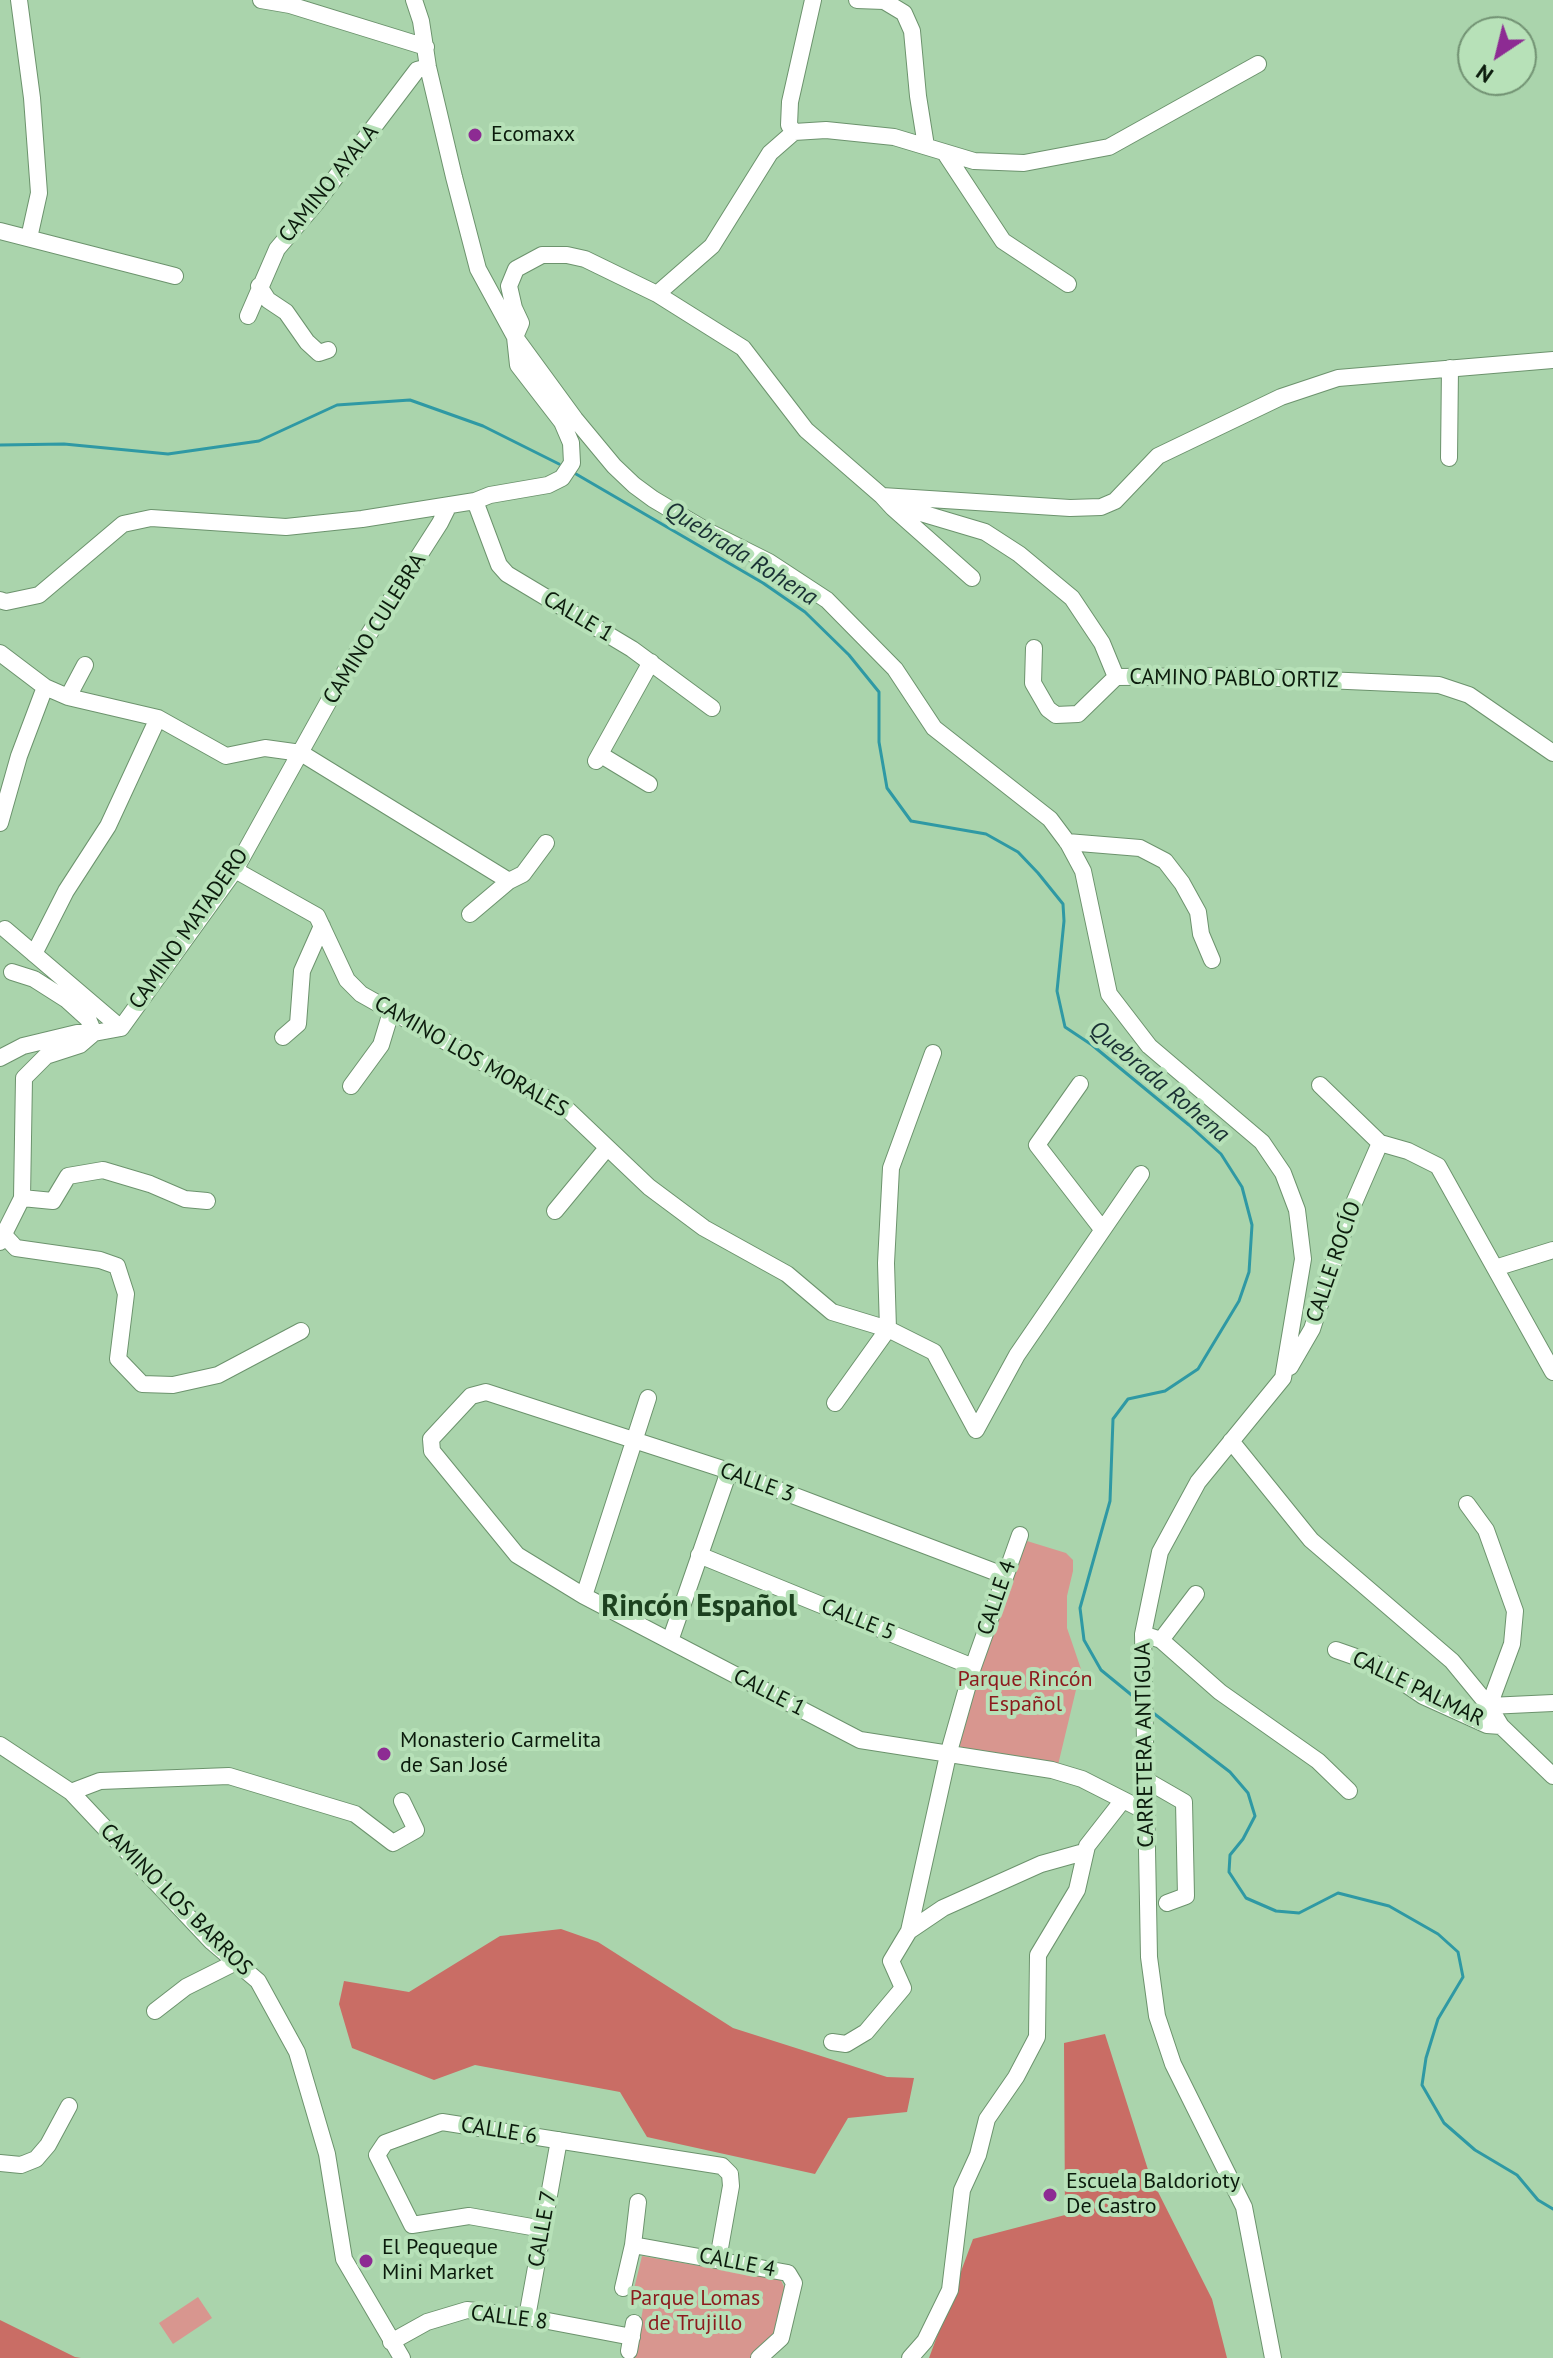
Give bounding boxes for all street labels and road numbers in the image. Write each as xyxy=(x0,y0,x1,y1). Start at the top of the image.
street label: CAMINO AYALA xyxy=(274,120,384,248)
street label: CAMINO CULEBRA xyxy=(318,549,432,709)
street label: CALLE 1 xyxy=(538,586,618,648)
street label: CAMINO PABLO ORTIZ xyxy=(1129,664,1339,694)
street label: CAMINO MATADERO xyxy=(124,844,254,1014)
street label: CAMINO LOS MORALES xyxy=(369,991,573,1123)
street label: CALLE ROCÍO xyxy=(1301,1198,1367,1326)
street label: CALLE 3 xyxy=(716,1457,798,1509)
street label: CALLE 4 xyxy=(972,1557,1022,1639)
street label: CALLE 5 xyxy=(817,1593,899,1647)
street label: CARRETERA ANTIGUA xyxy=(1130,1642,1160,1848)
street label: CALLE PALMAR xyxy=(1348,1646,1488,1732)
street label: CALLE 1 xyxy=(729,1664,809,1722)
street label: CAMINO LOS BARROS xyxy=(94,1818,258,1982)
street label: CALLE 6 xyxy=(459,2112,539,2150)
street label: CALLE 7 xyxy=(523,2189,563,2269)
street label: CALLE 4 xyxy=(697,2243,777,2283)
street label: CALLE 8 xyxy=(469,2300,549,2336)

